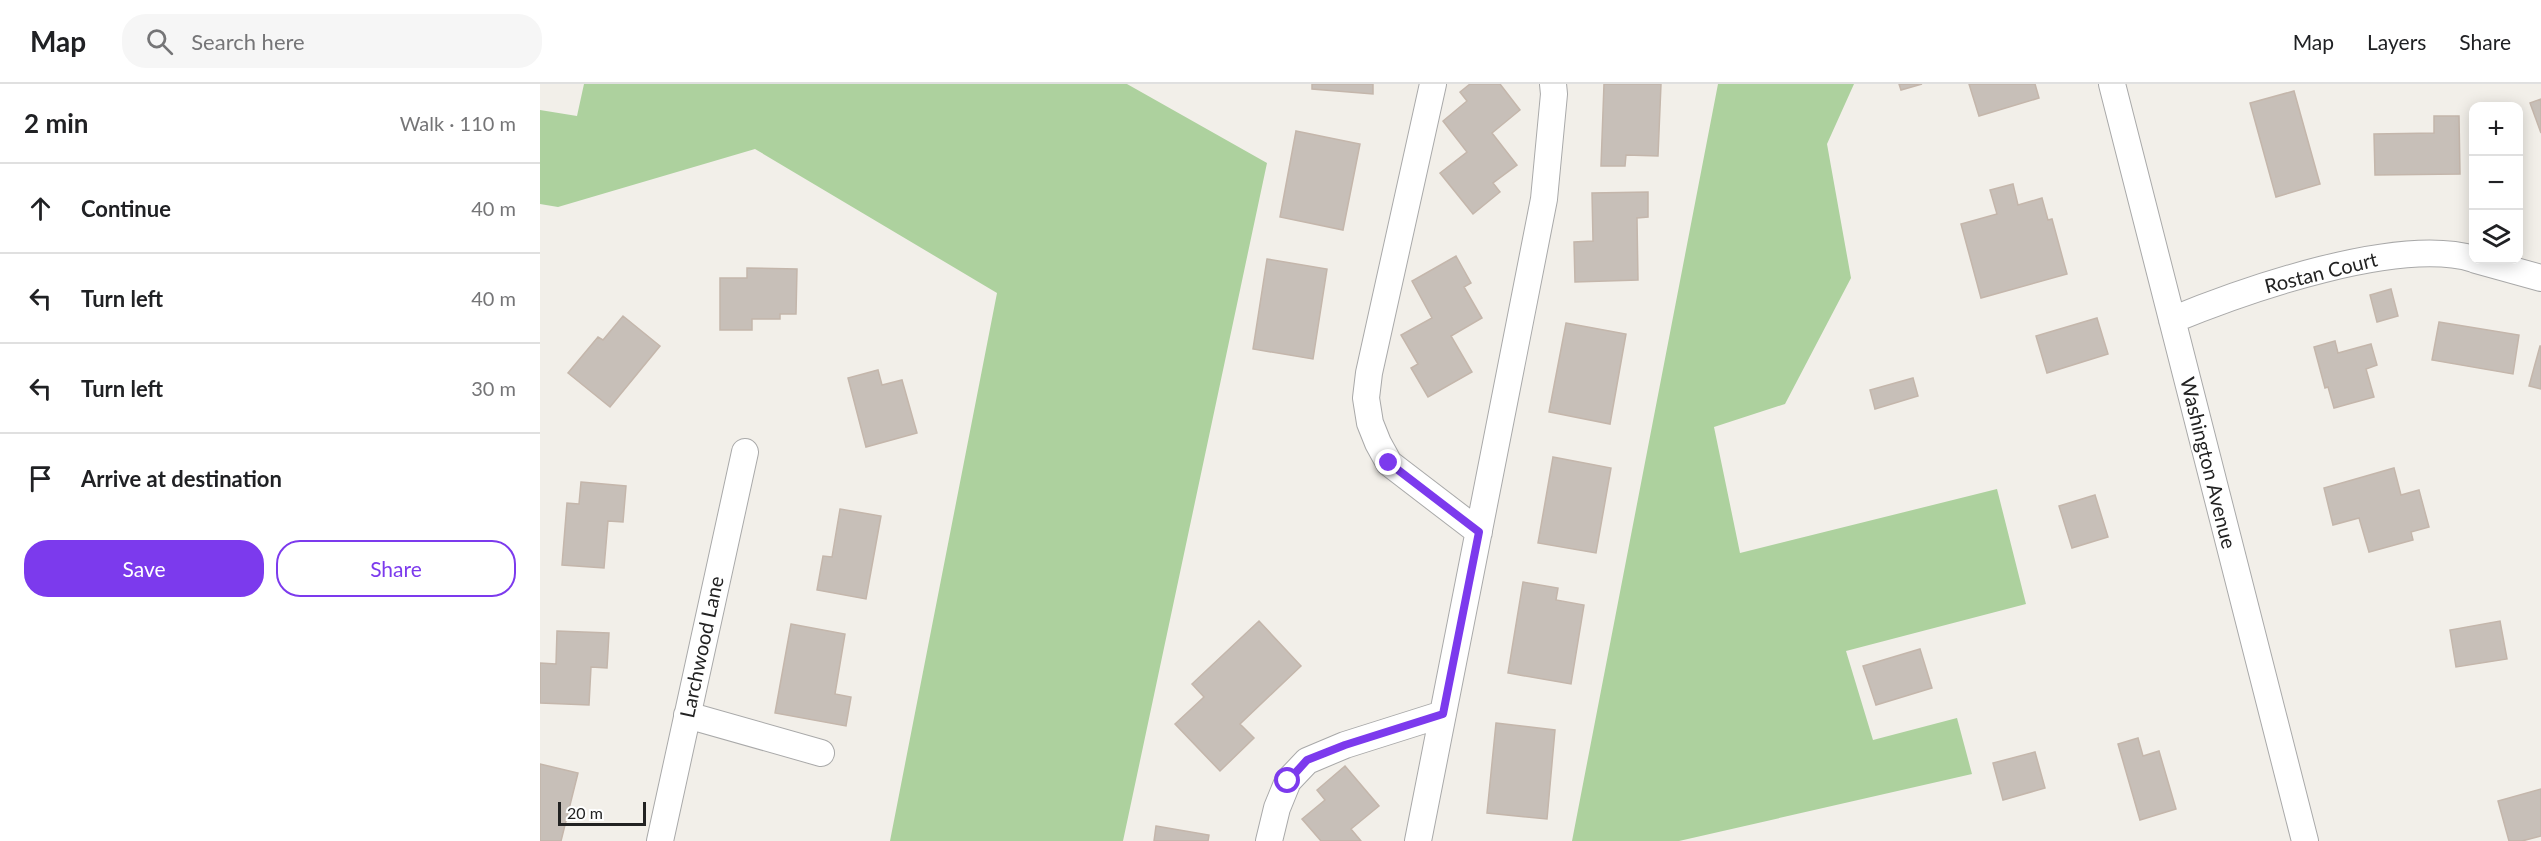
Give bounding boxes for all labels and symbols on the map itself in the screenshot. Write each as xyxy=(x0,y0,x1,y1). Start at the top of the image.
street label: Rostan Court xyxy=(2262,246,2380,298)
street label: Washington Avenue xyxy=(2176,374,2242,551)
route end xyxy=(1375,449,1401,475)
street label: Larchwood Lane xyxy=(674,574,728,720)
route start xyxy=(1274,767,1300,793)
scale bar xyxy=(558,799,646,826)

